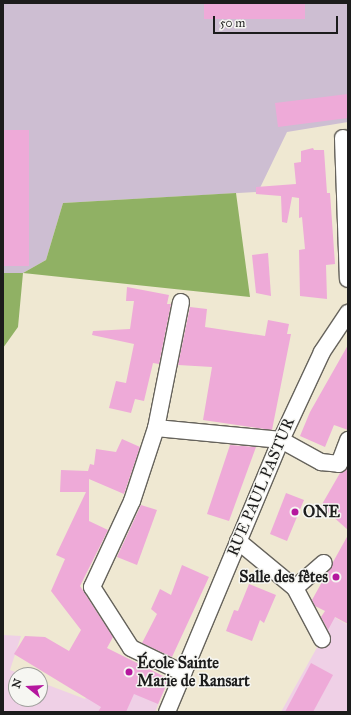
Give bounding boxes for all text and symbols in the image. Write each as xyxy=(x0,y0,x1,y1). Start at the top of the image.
scale bar xyxy=(215,8,340,34)
text: 50 m xyxy=(220,16,245,30)
street label: RUE PAUL PASTUR xyxy=(223,415,299,559)
place label: ONE xyxy=(303,502,340,522)
marker: ONE xyxy=(290,507,300,517)
place label: Salle des fêtes xyxy=(239,567,328,587)
marker: Salle des fêtes xyxy=(331,572,341,582)
place label: École Sainte Marie de Ransart xyxy=(137,653,250,691)
north arrow xyxy=(8,667,48,707)
marker: École Sainte Marie de Ransart xyxy=(124,667,134,677)
text: N xyxy=(9,677,25,690)

